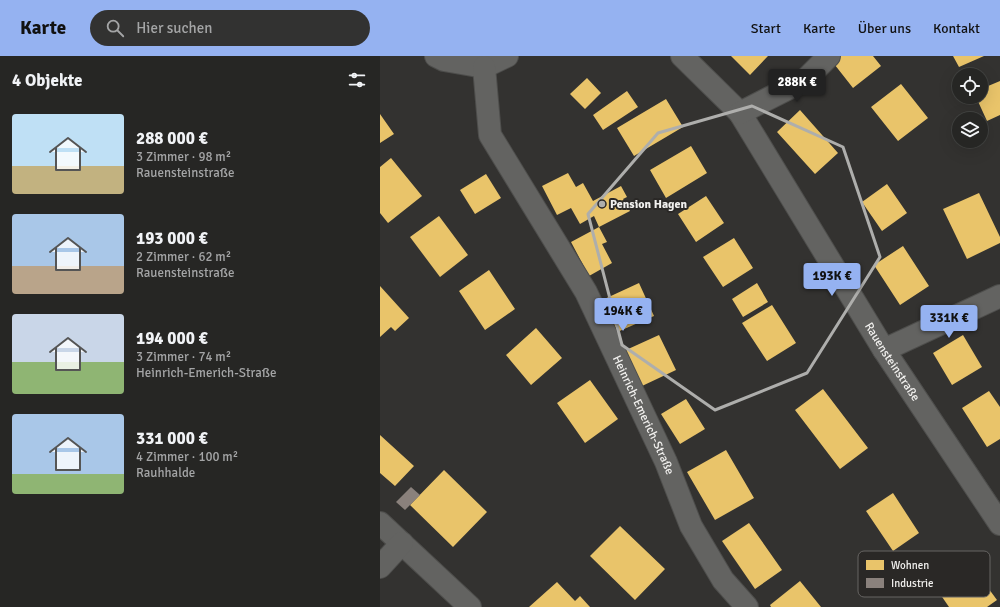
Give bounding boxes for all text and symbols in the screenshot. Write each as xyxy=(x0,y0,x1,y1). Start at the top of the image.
search box xyxy=(90,10,370,46)
text: Karte xyxy=(20,16,66,40)
icon: search xyxy=(104,17,126,39)
text: Hier suchen xyxy=(136,19,212,37)
text: Start xyxy=(751,20,781,37)
text: Karte xyxy=(803,20,836,37)
text: Über uns xyxy=(858,20,911,37)
text: Kontakt xyxy=(933,20,980,37)
map controls xyxy=(952,68,988,148)
button: locate xyxy=(952,68,988,104)
icon: filters xyxy=(346,69,368,91)
pin: 288K € xyxy=(764,69,830,103)
text: 4 Objekte xyxy=(12,70,83,91)
text: 288K € xyxy=(777,74,817,90)
button: layers xyxy=(952,112,988,148)
text: 288 000 € xyxy=(136,128,208,149)
icon: home xyxy=(44,130,92,178)
text: 3 Zimmer · 98 m² xyxy=(136,149,231,165)
text: Rauensteinstraße xyxy=(136,165,234,181)
place label: Pension Hagen xyxy=(610,197,687,212)
marker: Pension Hagen xyxy=(597,199,607,209)
text: 193 000 € xyxy=(136,228,208,249)
icon: home xyxy=(44,230,92,278)
text: 2 Zimmer · 62 m² xyxy=(136,249,231,265)
pin: 193K € xyxy=(799,263,865,297)
text: Rauensteinstraße xyxy=(136,265,234,281)
text: 193K € xyxy=(812,268,852,284)
pin: 194K € xyxy=(590,298,656,332)
text: 194K € xyxy=(603,303,643,319)
pin: 331K € xyxy=(916,305,982,339)
text: 331K € xyxy=(929,310,969,326)
street label: Rauensteinstraße xyxy=(861,320,923,404)
text: 194 000 € xyxy=(136,328,208,349)
icon: home xyxy=(44,330,92,378)
text: 3 Zimmer · 74 m² xyxy=(136,349,231,365)
street label: Heinrich-Emerich-Straße xyxy=(609,353,678,477)
text: Heinrich-Emerich-Straße xyxy=(136,365,276,381)
text: 331 000 € xyxy=(136,428,208,449)
icon: home xyxy=(44,430,92,478)
text: 4 Zimmer · 100 m² xyxy=(136,449,238,465)
text: Rauhhalde xyxy=(136,465,195,481)
legend xyxy=(858,551,990,597)
text: Wohnen xyxy=(891,559,929,572)
text: Industrie xyxy=(891,577,933,590)

